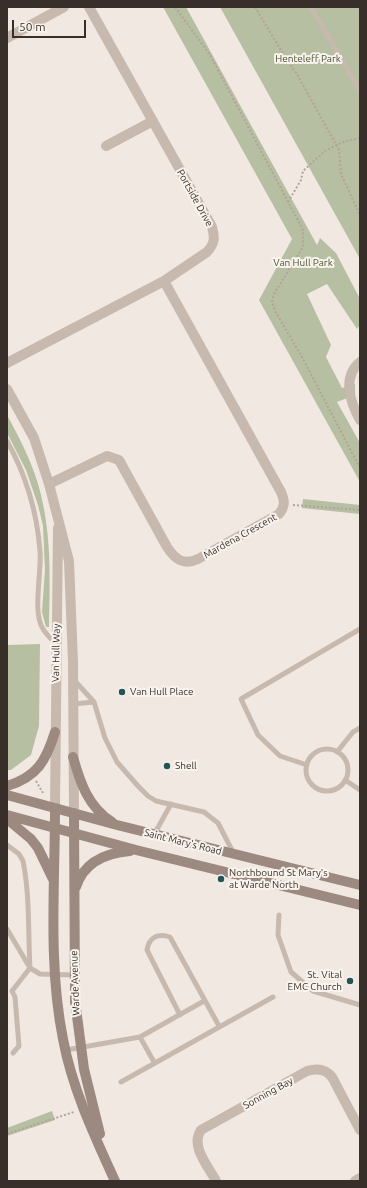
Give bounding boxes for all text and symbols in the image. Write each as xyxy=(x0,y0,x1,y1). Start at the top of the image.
scale bar xyxy=(14,12,88,38)
text: 50 m xyxy=(19,20,46,33)
park label: Henteleff Park xyxy=(275,53,341,65)
street label: Portside Drive xyxy=(174,167,216,229)
park label: Van Hull Park xyxy=(273,257,333,269)
street label: Mardena Crescent xyxy=(201,511,279,561)
street label: Van Hull Way xyxy=(49,624,63,682)
place label: Van Hull Place xyxy=(130,686,193,698)
marker: Van Hull Place xyxy=(117,687,127,697)
place label: Shell xyxy=(175,760,197,772)
marker: Shell xyxy=(162,761,172,771)
street label: Saint Mary's Road xyxy=(143,827,223,857)
place label: Northbound St Mary's at Warde North xyxy=(229,867,328,890)
marker: Northbound St Mary's at Warde North xyxy=(216,874,226,884)
street label: Warde Avenue xyxy=(68,950,82,1016)
place label: St. Vital EMC Church xyxy=(288,969,342,992)
marker: St. Vital EMC Church xyxy=(345,976,355,986)
street label: Sonning Bay xyxy=(241,1074,295,1112)

